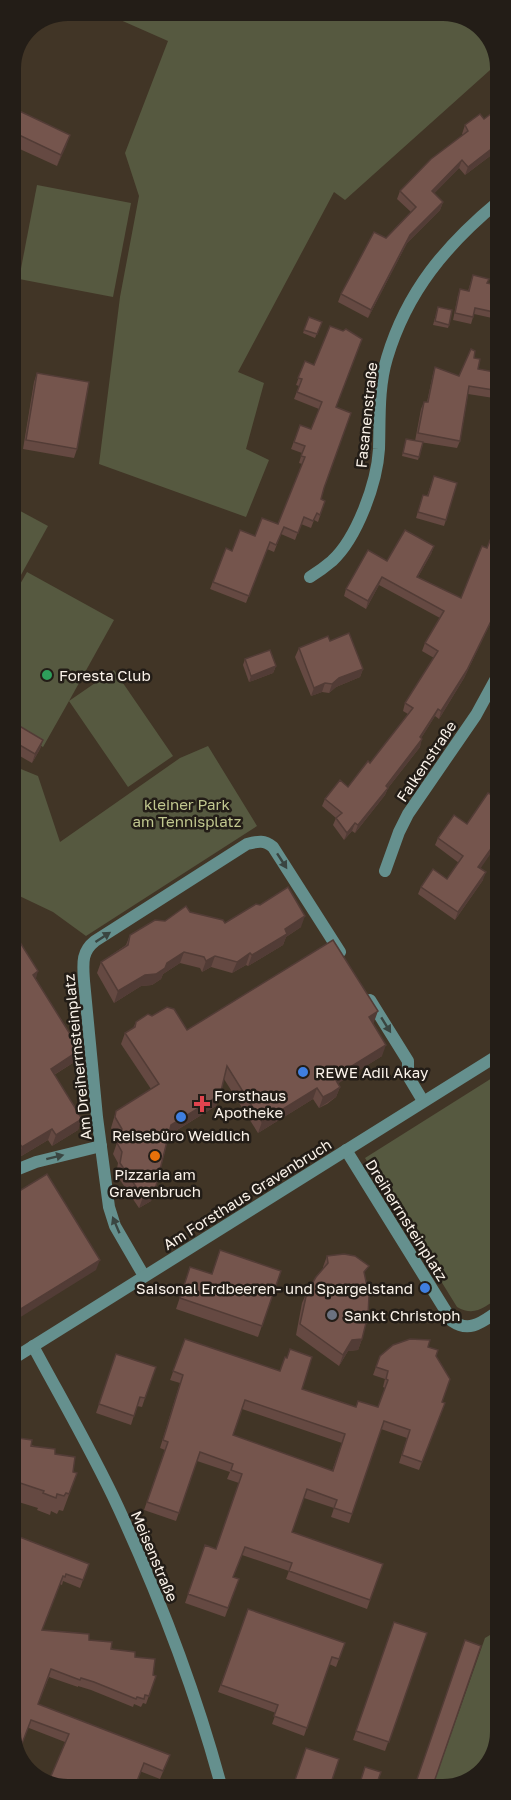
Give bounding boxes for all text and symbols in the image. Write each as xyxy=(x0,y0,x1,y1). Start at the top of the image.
street label: Fasanenstraße xyxy=(351,361,381,469)
place label: Foresta Club xyxy=(59,666,151,684)
marker: Foresta Club xyxy=(40,668,54,682)
street label: Falkenstraße xyxy=(392,717,460,805)
park label: kleiner Park am Tennisplatz xyxy=(133,795,242,830)
one-way arrow xyxy=(276,852,288,868)
one-way arrow xyxy=(94,931,111,942)
street label: Am Dreiherrnsteinplatz xyxy=(59,973,95,1141)
one-way arrow xyxy=(380,1017,391,1034)
place label: REWE Adil Akay xyxy=(315,1063,429,1081)
marker: REWE Adil Akay xyxy=(296,1065,310,1079)
place label: Forsthaus Apotheke xyxy=(214,1086,286,1121)
marker: Forsthaus Apotheke xyxy=(195,1097,209,1111)
marker: Reisebüro Weidlich xyxy=(174,1110,188,1124)
place label: Reisebüro Weidlich xyxy=(112,1126,250,1144)
street label: Am Forsthaus Gravenbruch xyxy=(159,1135,335,1253)
marker: Pizzaria am Gravenbruch xyxy=(148,1149,162,1163)
one-way arrow xyxy=(46,1152,65,1162)
street label: Dreiherrnsteinplatz xyxy=(362,1156,452,1284)
place label: Pizzaria am Gravenbruch xyxy=(109,1165,201,1200)
one-way arrow xyxy=(111,1216,120,1233)
place label: Saisonal Erdbeeren- und Spargelstand xyxy=(136,1279,413,1297)
marker: Saisonal Erdbeeren- und Spargelstand xyxy=(418,1281,432,1295)
place label: Sankt Christoph xyxy=(344,1306,461,1324)
marker: Sankt Christoph xyxy=(325,1308,339,1322)
street label: Meisenstraße xyxy=(128,1508,182,1604)

